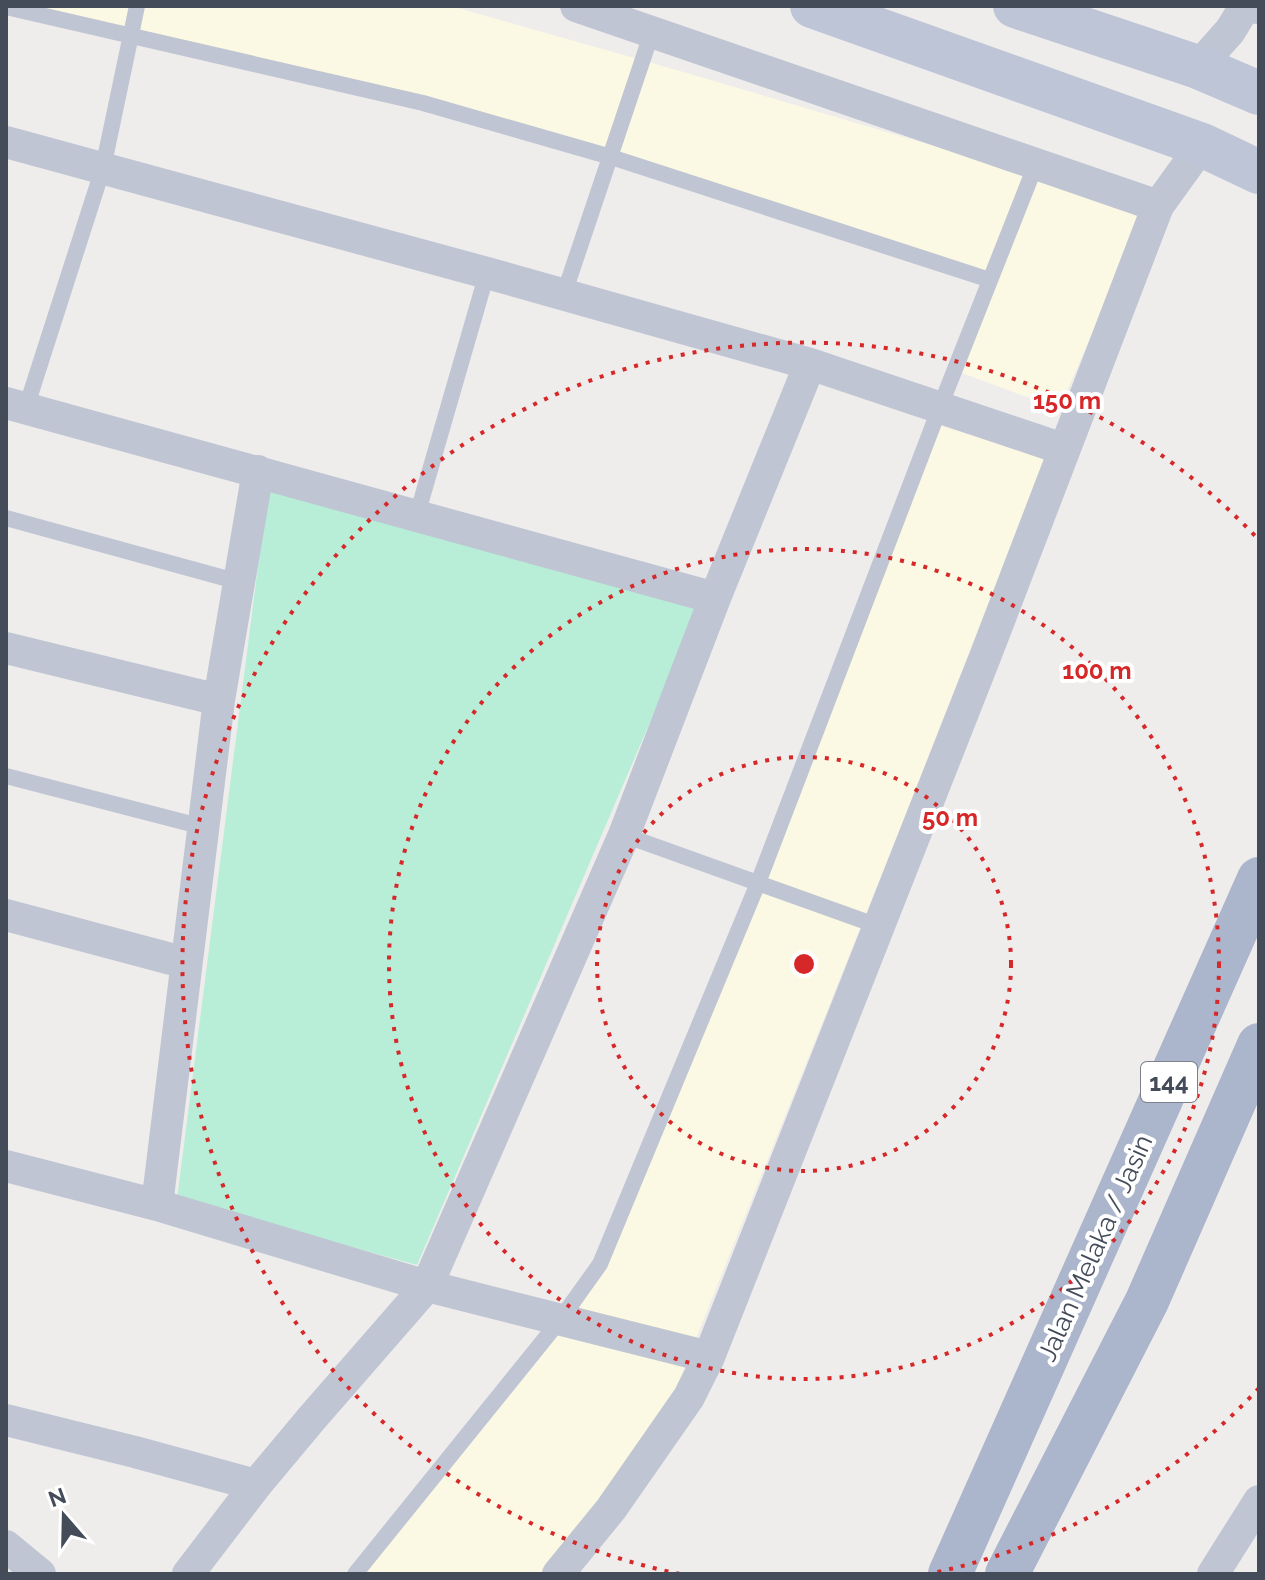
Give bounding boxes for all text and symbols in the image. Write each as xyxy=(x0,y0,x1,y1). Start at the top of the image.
text: 150 m xyxy=(1033,386,1101,415)
text: 100 m xyxy=(1062,656,1132,685)
text: 50 m xyxy=(922,803,978,832)
centre of rings xyxy=(790,950,818,978)
road number: 144 xyxy=(1141,1062,1197,1102)
street label: Jalan Melaka / Jasin xyxy=(1032,1130,1158,1366)
north arrow xyxy=(24,1476,104,1556)
text: N xyxy=(45,1482,69,1512)

